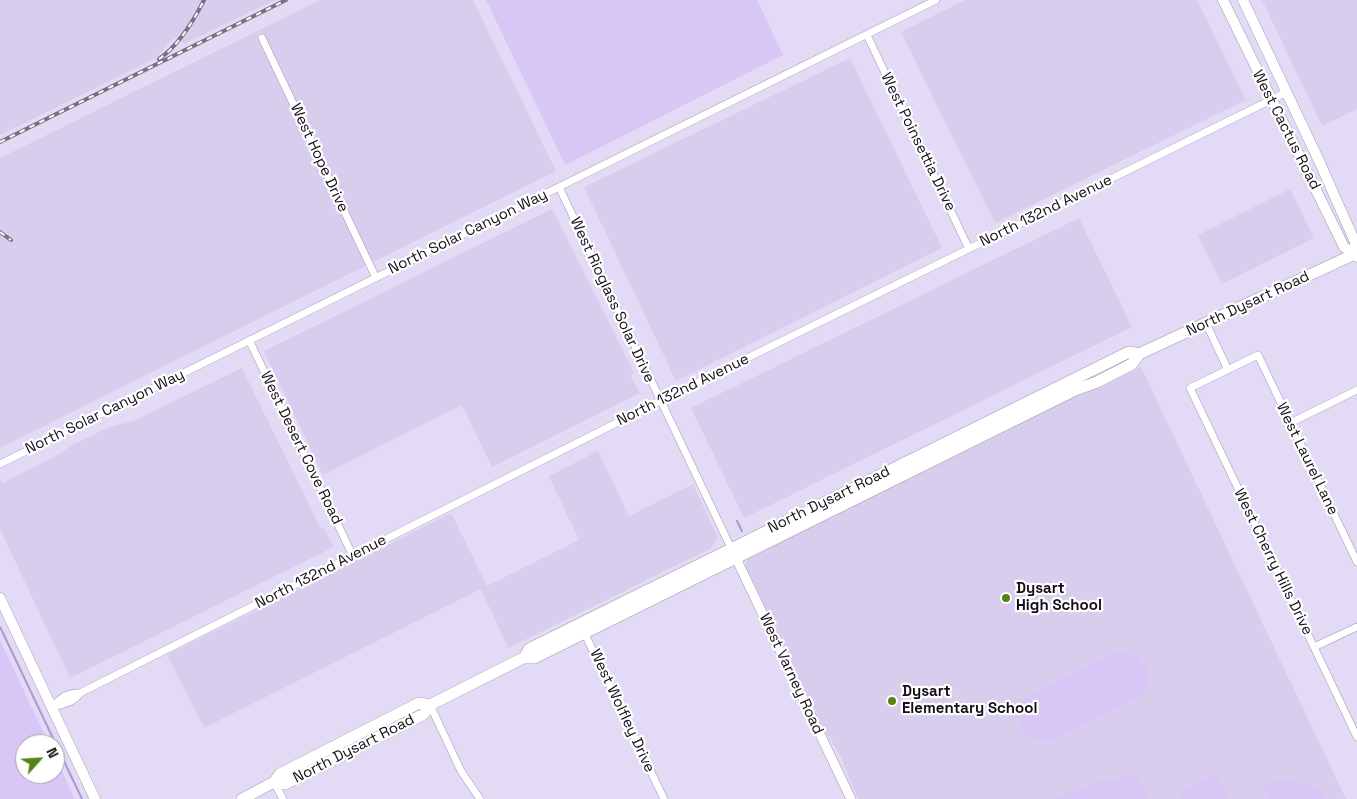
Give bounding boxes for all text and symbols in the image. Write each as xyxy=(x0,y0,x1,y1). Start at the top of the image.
street label: West Cactus Road xyxy=(1248,67,1324,193)
street label: West Poinsettia Drive xyxy=(877,70,959,214)
street label: West Hope Drive xyxy=(286,101,352,215)
street label: North 132nd Avenue xyxy=(977,171,1115,251)
street label: North Solar Canyon Way xyxy=(386,186,550,278)
street label: West Rioglass Solar Drive xyxy=(566,214,658,386)
street label: North Dysart Road xyxy=(1184,268,1312,340)
street label: North 132nd Avenue xyxy=(614,350,752,430)
street label: North Solar Canyon Way xyxy=(23,366,187,458)
street label: West Desert Cove Road xyxy=(256,368,346,528)
street label: West Laurel Lane xyxy=(1272,400,1342,518)
street label: North Dysart Road xyxy=(765,463,893,537)
street label: West Cherry Hills Drive xyxy=(1230,486,1316,638)
street label: North 132nd Avenue xyxy=(252,531,390,613)
place label: Dysart High School xyxy=(1016,580,1102,615)
marker: Dysart High School xyxy=(1000,592,1012,604)
street label: West Varney Road xyxy=(755,611,827,737)
street label: West Wolfley Drive xyxy=(586,646,658,776)
place label: Dysart Elementary School xyxy=(902,683,1037,718)
marker: Dysart Elementary School xyxy=(886,695,898,707)
street label: North Dysart Road xyxy=(290,711,418,787)
north arrow xyxy=(15,734,65,784)
text: N xyxy=(42,745,63,761)

